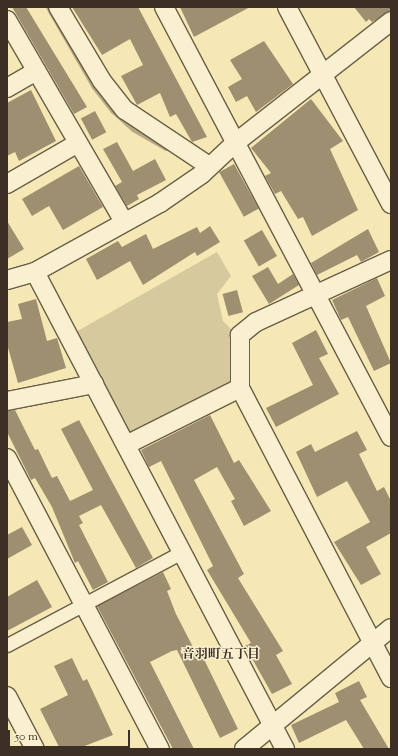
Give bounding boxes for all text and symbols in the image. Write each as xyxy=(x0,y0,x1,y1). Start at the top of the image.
district label: 音羽町五丁目 xyxy=(182,647,260,663)
scale bar xyxy=(10,722,132,748)
text: 50 m xyxy=(15,728,38,746)

